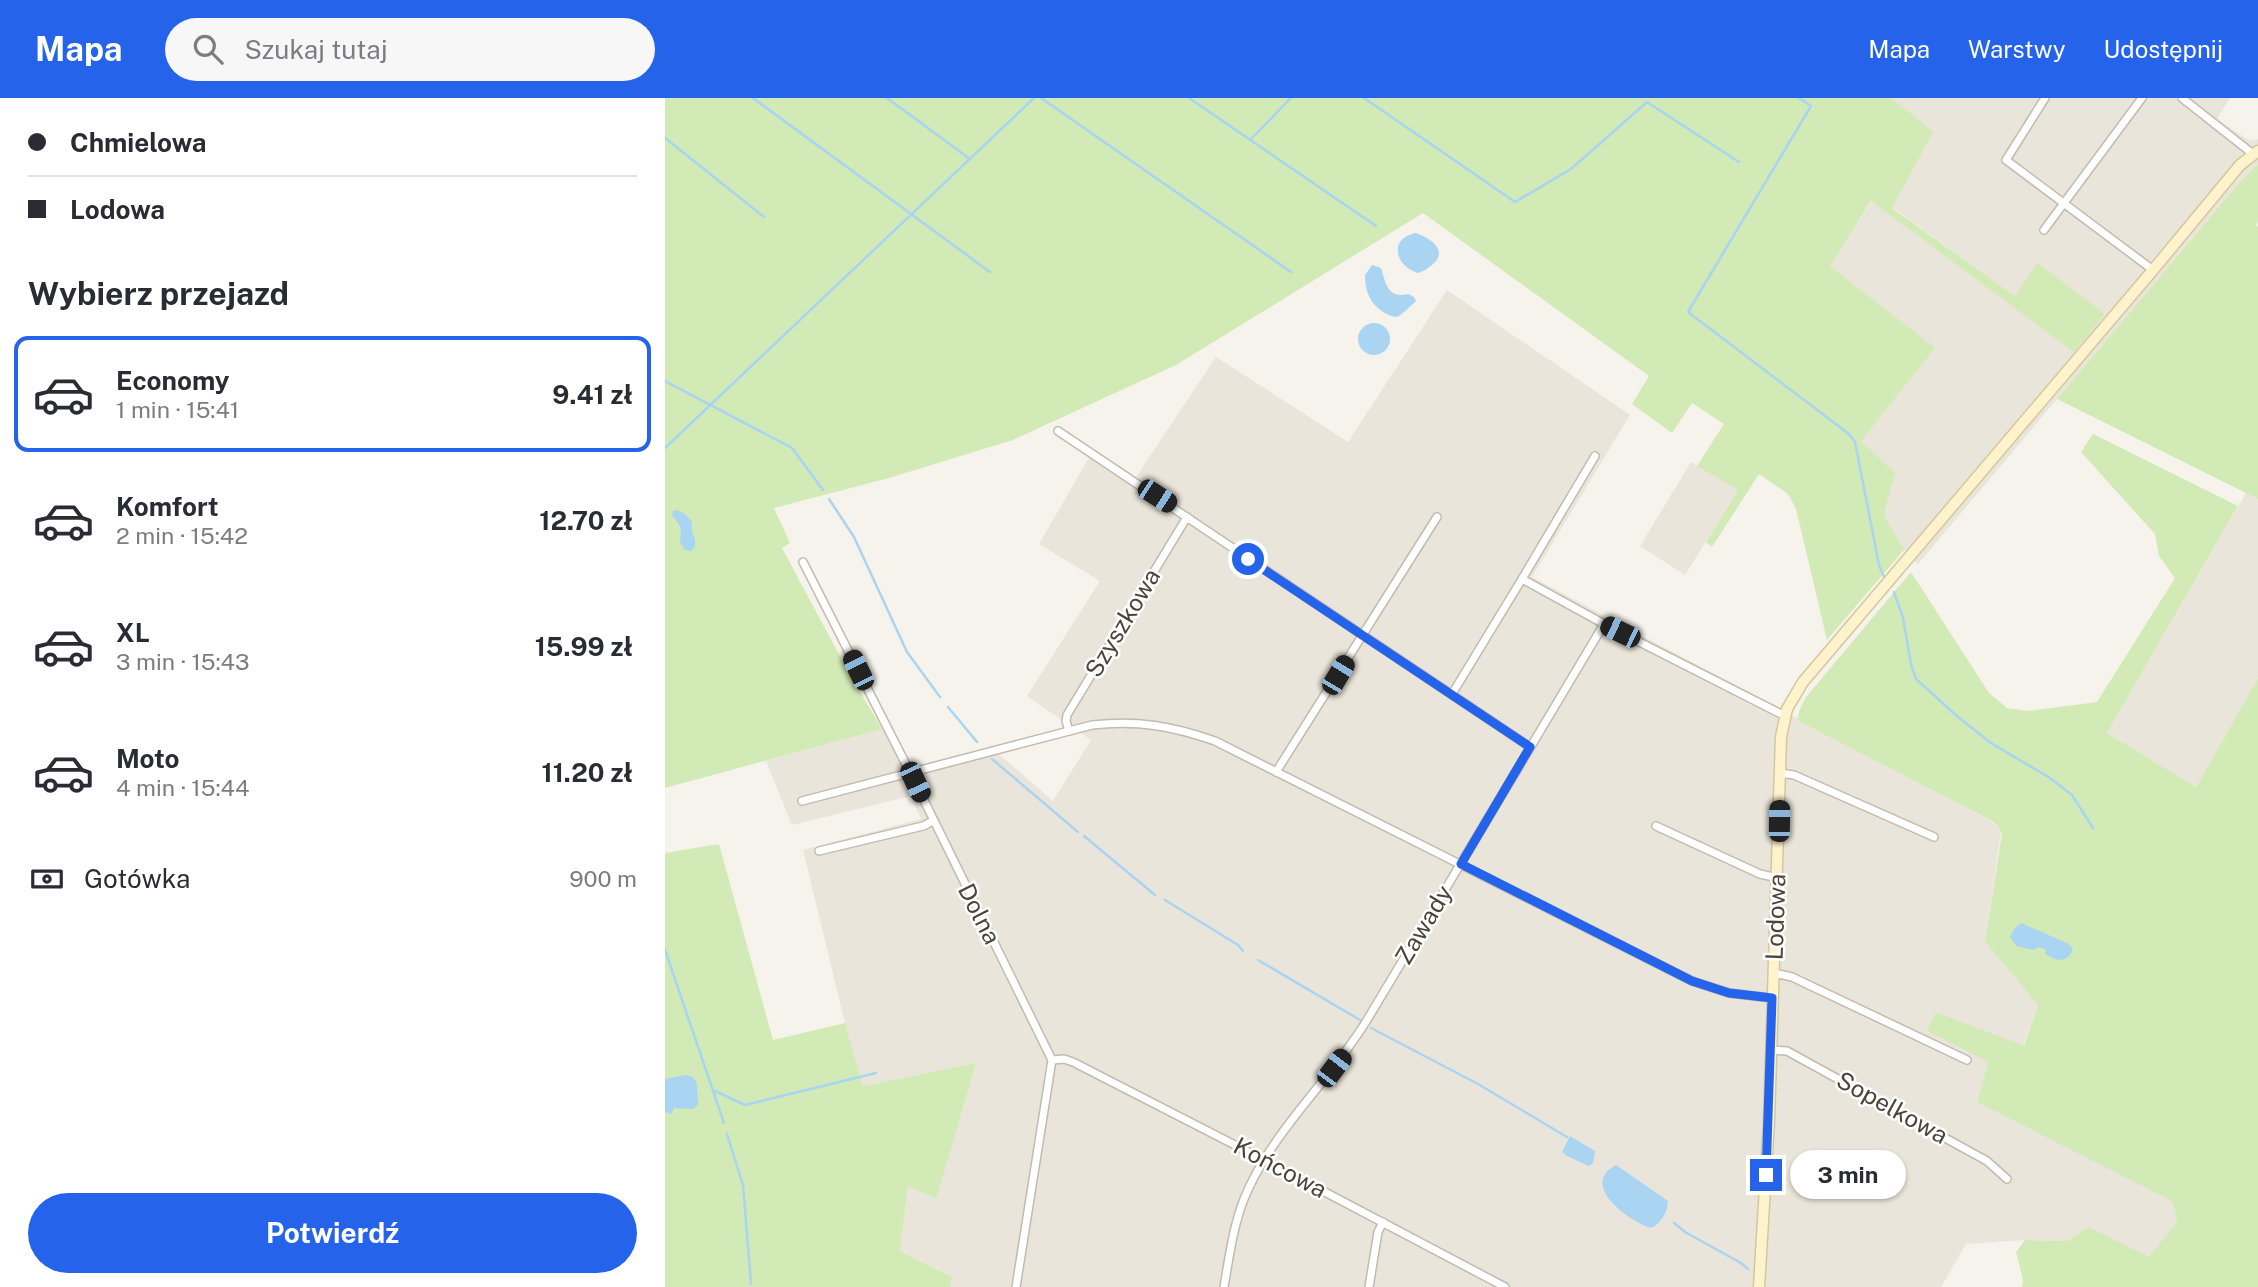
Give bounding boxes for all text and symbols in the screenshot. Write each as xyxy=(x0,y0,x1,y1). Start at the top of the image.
search box xyxy=(165,18,655,81)
text: Mapa xyxy=(35,30,123,68)
icon: search xyxy=(189,30,227,68)
text: Szukaj tutaj xyxy=(245,34,388,65)
text: Mapa xyxy=(1868,35,1930,63)
text: Warstwy xyxy=(1968,35,2066,63)
text: Udostępnij xyxy=(2104,35,2223,63)
text: Chmielowa xyxy=(70,127,206,158)
text: Lodowa xyxy=(70,194,165,225)
text: Wybierz przejazd xyxy=(28,275,289,312)
icon: car xyxy=(32,363,95,426)
text: Economy xyxy=(116,365,229,396)
text: 9.41 zł xyxy=(552,379,633,410)
text: 1 min · 15:41 xyxy=(116,396,239,423)
car xyxy=(1134,476,1181,516)
icon: car xyxy=(32,489,95,552)
text: Komfort xyxy=(116,491,218,522)
text: 12.70 zł xyxy=(539,505,633,536)
text: 2 min · 15:42 xyxy=(116,522,248,549)
route start xyxy=(1232,543,1264,575)
street label: Szyszkowa xyxy=(1079,563,1165,682)
car xyxy=(1597,613,1644,651)
icon: car xyxy=(32,615,95,678)
text: XL xyxy=(116,617,150,648)
text: 15.99 zł xyxy=(535,631,633,662)
car xyxy=(840,647,877,693)
text: 3 min · 15:43 xyxy=(116,648,249,675)
car xyxy=(1319,652,1358,698)
icon: car xyxy=(32,741,95,804)
text: Moto xyxy=(116,743,179,774)
text: 11.20 zł xyxy=(542,757,633,788)
car xyxy=(897,759,934,805)
text: 4 min · 15:44 xyxy=(116,774,249,801)
car xyxy=(1769,800,1790,842)
icon: cash xyxy=(28,860,66,898)
text: Gotówka xyxy=(84,863,190,894)
text: 900 m xyxy=(569,865,637,892)
street label: Lodowa xyxy=(1760,873,1790,961)
street label: Dolna xyxy=(953,878,1007,949)
street label: Zawady xyxy=(1389,880,1458,969)
car xyxy=(1313,1045,1356,1091)
street label: Sopelkowa xyxy=(1832,1065,1953,1149)
street label: Końcowa xyxy=(1229,1131,1332,1203)
callout: 3 min xyxy=(1791,1150,1906,1200)
route end xyxy=(1750,1159,1782,1191)
text: 3 min xyxy=(1818,1161,1878,1188)
button: Potwierdź xyxy=(28,1193,637,1273)

